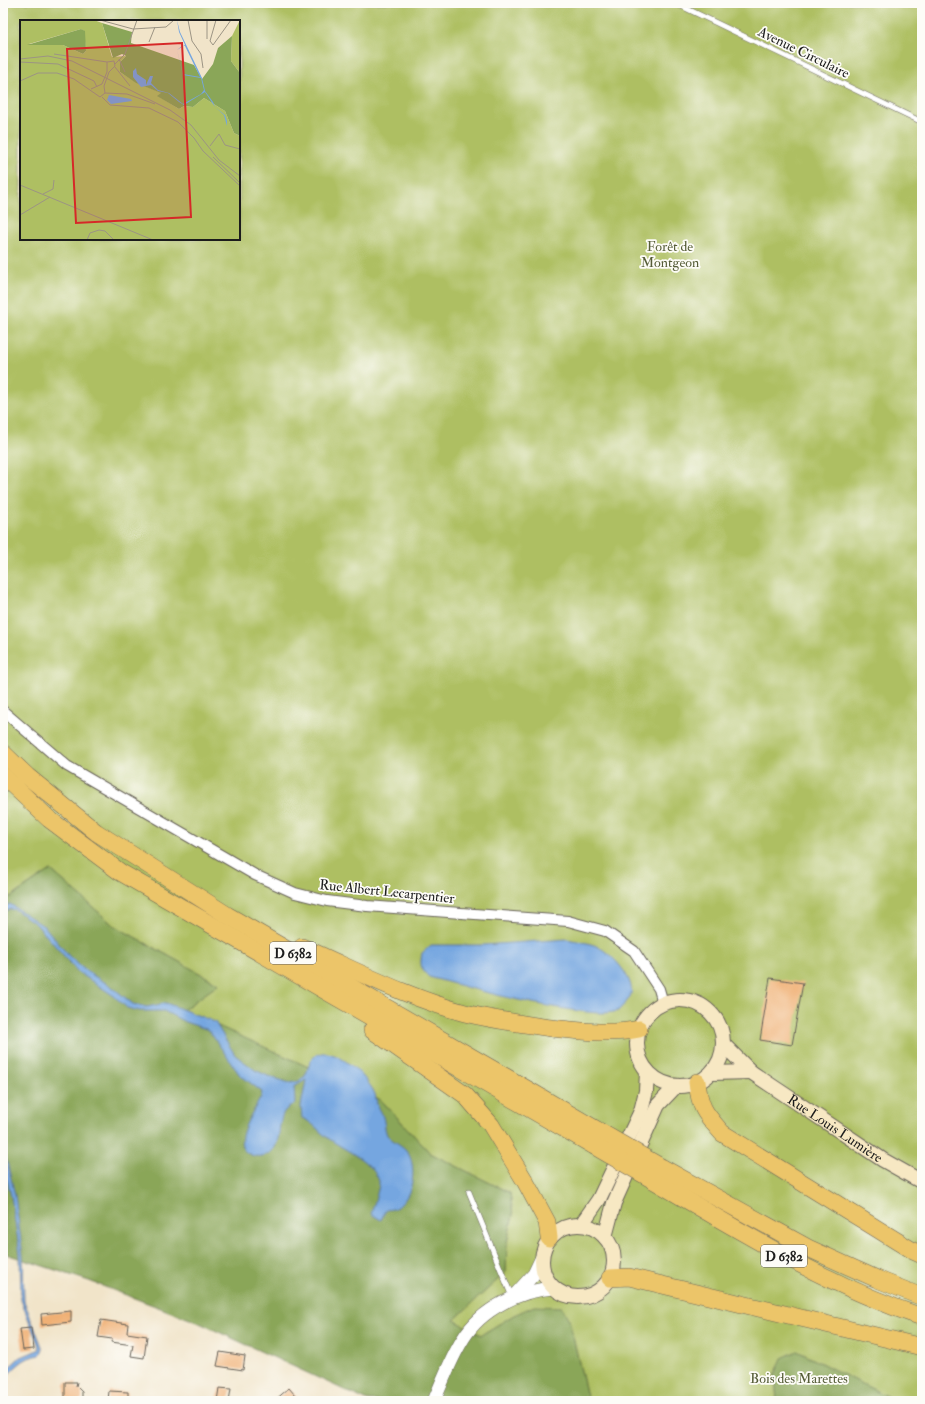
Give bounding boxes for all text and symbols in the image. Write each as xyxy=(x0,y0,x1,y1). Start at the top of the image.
inset map xyxy=(20,20,240,240)
street label: Avenue Circulaire xyxy=(754,23,852,82)
park label: Forêt de Montgeon xyxy=(641,238,699,271)
street label: Rue Albert Lecarpentier xyxy=(318,876,456,908)
road number: D 6382 xyxy=(270,942,316,964)
street label: Rue Louis Lumière xyxy=(784,1091,886,1166)
road number: D 6382 xyxy=(761,1245,807,1267)
park label: Bois des Marettes xyxy=(750,1370,848,1387)

